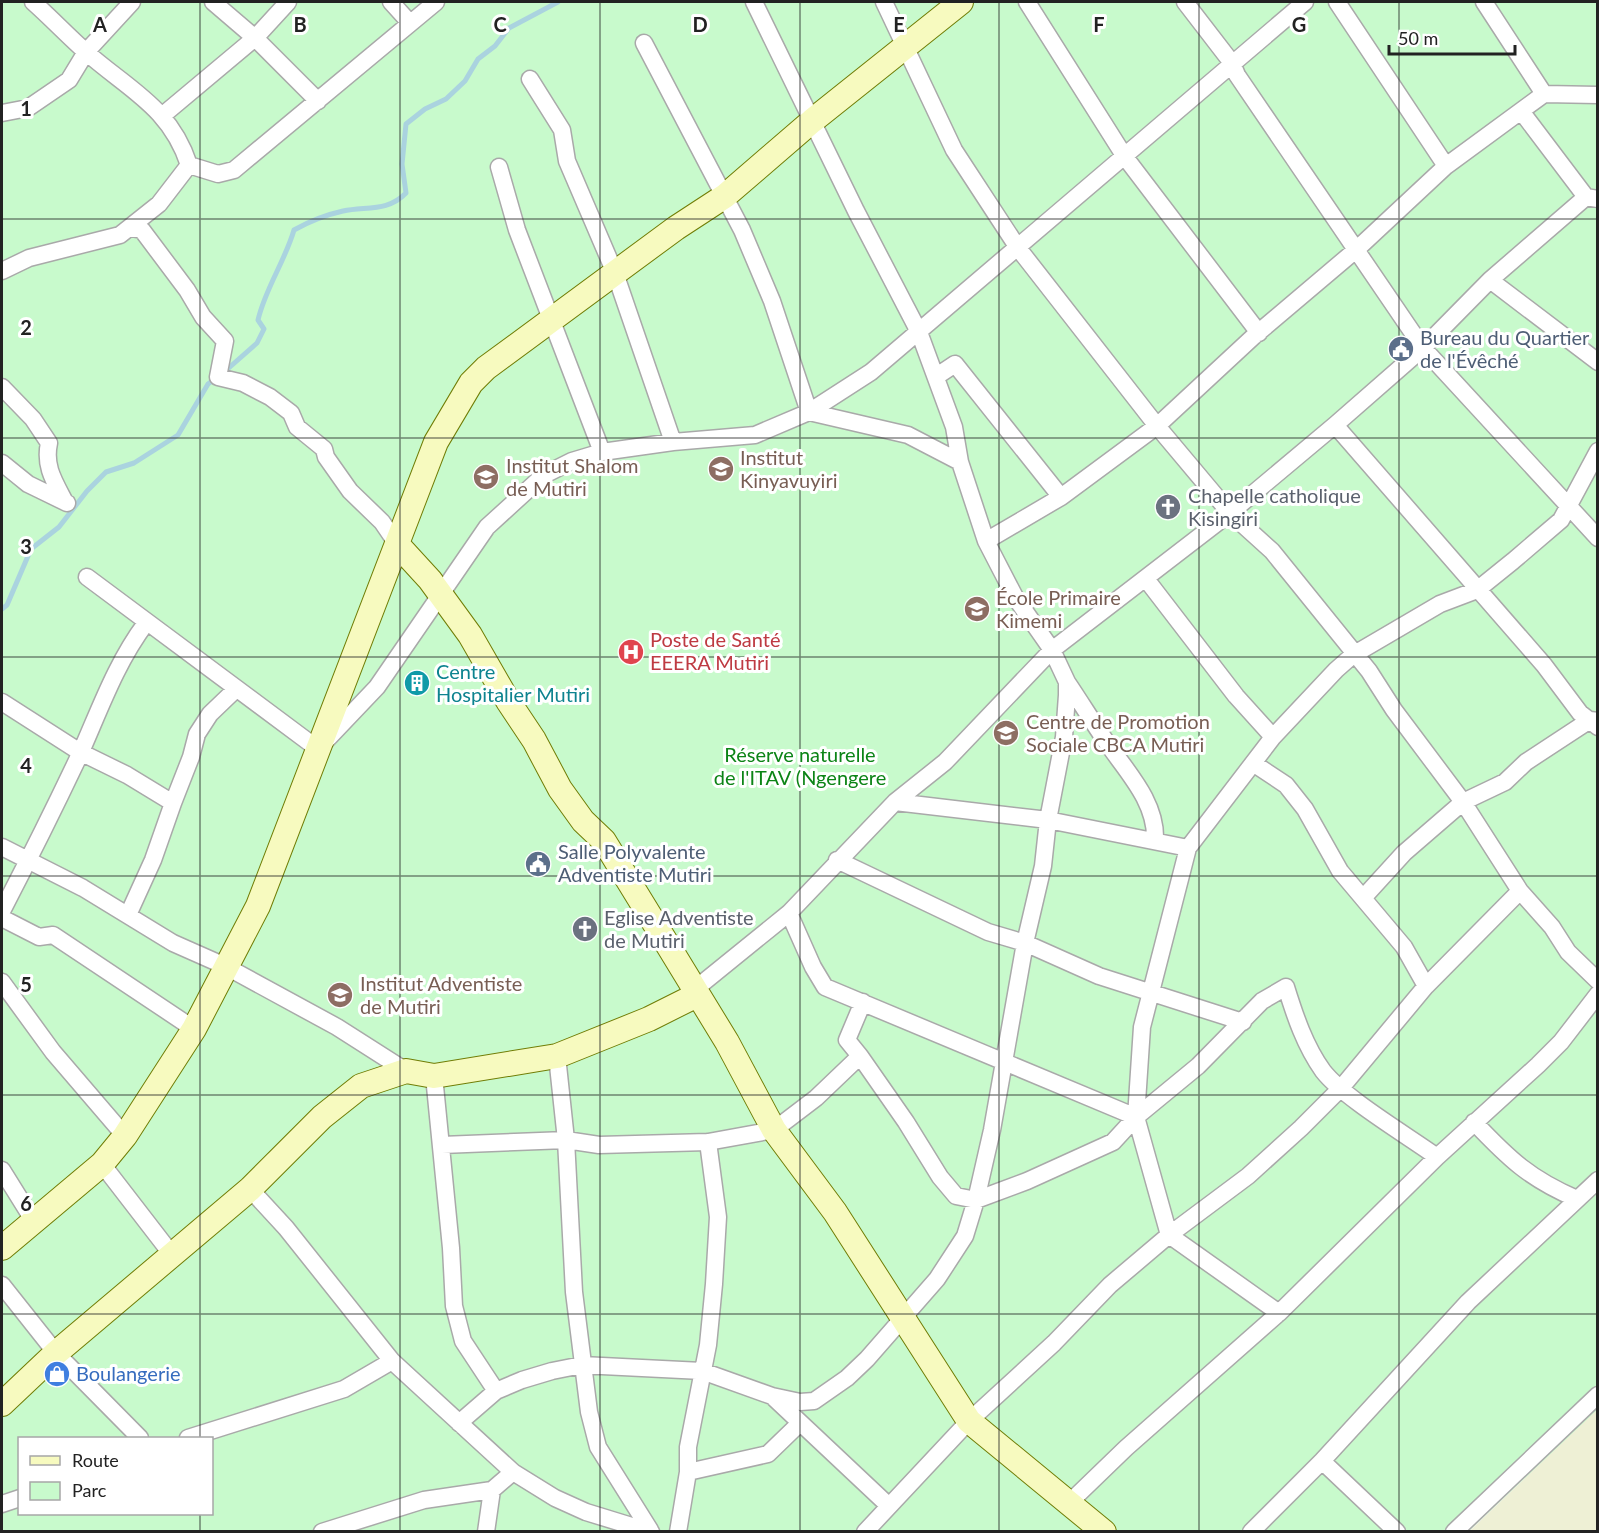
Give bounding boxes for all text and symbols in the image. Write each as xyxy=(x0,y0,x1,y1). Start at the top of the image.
text: A xyxy=(92,12,107,36)
text: B xyxy=(293,12,307,36)
text: C xyxy=(493,12,507,36)
text: D xyxy=(692,12,708,36)
text: E xyxy=(893,12,905,36)
text: F xyxy=(1093,12,1105,36)
text: G xyxy=(1292,12,1306,36)
scale bar xyxy=(1389,18,1515,56)
text: 50 m xyxy=(1398,27,1438,49)
text: 1 xyxy=(20,96,32,120)
text: 2 xyxy=(20,315,32,339)
place label: Bureau du Quartier de l'Évêché xyxy=(1420,325,1590,372)
public building icon: Bureau du Quartier de l'Évêché xyxy=(1386,334,1416,364)
place label: Institut Kinyavuyiri xyxy=(740,445,837,492)
place label: Institut Shalom de Mutiri xyxy=(506,453,639,500)
school or university icon: Institut Kinyavuyiri xyxy=(706,454,736,484)
school or university icon: Institut Shalom de Mutiri xyxy=(471,462,501,492)
place label: Chapelle catholique Kisingiri xyxy=(1188,483,1361,530)
church icon: Chapelle catholique Kisingiri xyxy=(1153,492,1183,522)
text: 3 xyxy=(20,534,32,558)
place label: École Primaire Kimemi xyxy=(996,585,1121,632)
school or university icon: École Primaire Kimemi xyxy=(962,594,992,624)
place label: Poste de Santé EEERA Mutiri xyxy=(650,627,781,674)
hospital icon: Poste de Santé EEERA Mutiri xyxy=(616,637,646,667)
place label: Centre Hospitalier Mutiri xyxy=(436,659,590,706)
building icon: Centre Hospitalier Mutiri xyxy=(402,668,432,698)
place label: Centre de Promotion Sociale CBCA Mutiri xyxy=(1026,709,1210,756)
school or university icon: Centre de Promotion Sociale CBCA Mutiri xyxy=(991,718,1021,748)
park label: Réserve naturelle de l'ITAV (Ngengere xyxy=(714,742,886,789)
text: 4 xyxy=(20,753,32,777)
place label: Salle Polyvalente Adventiste Mutiri xyxy=(558,839,712,886)
public building icon: Salle Polyvalente Adventiste Mutiri xyxy=(523,849,553,879)
place label: Eglise Adventiste de Mutiri xyxy=(604,905,754,952)
church icon: Eglise Adventiste de Mutiri xyxy=(570,914,600,944)
place label: Institut Adventiste de Mutiri xyxy=(360,971,522,1018)
text: 5 xyxy=(20,972,32,996)
school or university icon: Institut Adventiste de Mutiri xyxy=(325,980,355,1010)
text: 6 xyxy=(20,1191,32,1215)
shop icon: Boulangerie xyxy=(42,1359,72,1389)
place label: Boulangerie xyxy=(76,1361,181,1385)
legend xyxy=(18,1437,213,1515)
text: Route xyxy=(72,1449,119,1471)
text: Parc xyxy=(72,1479,107,1501)

